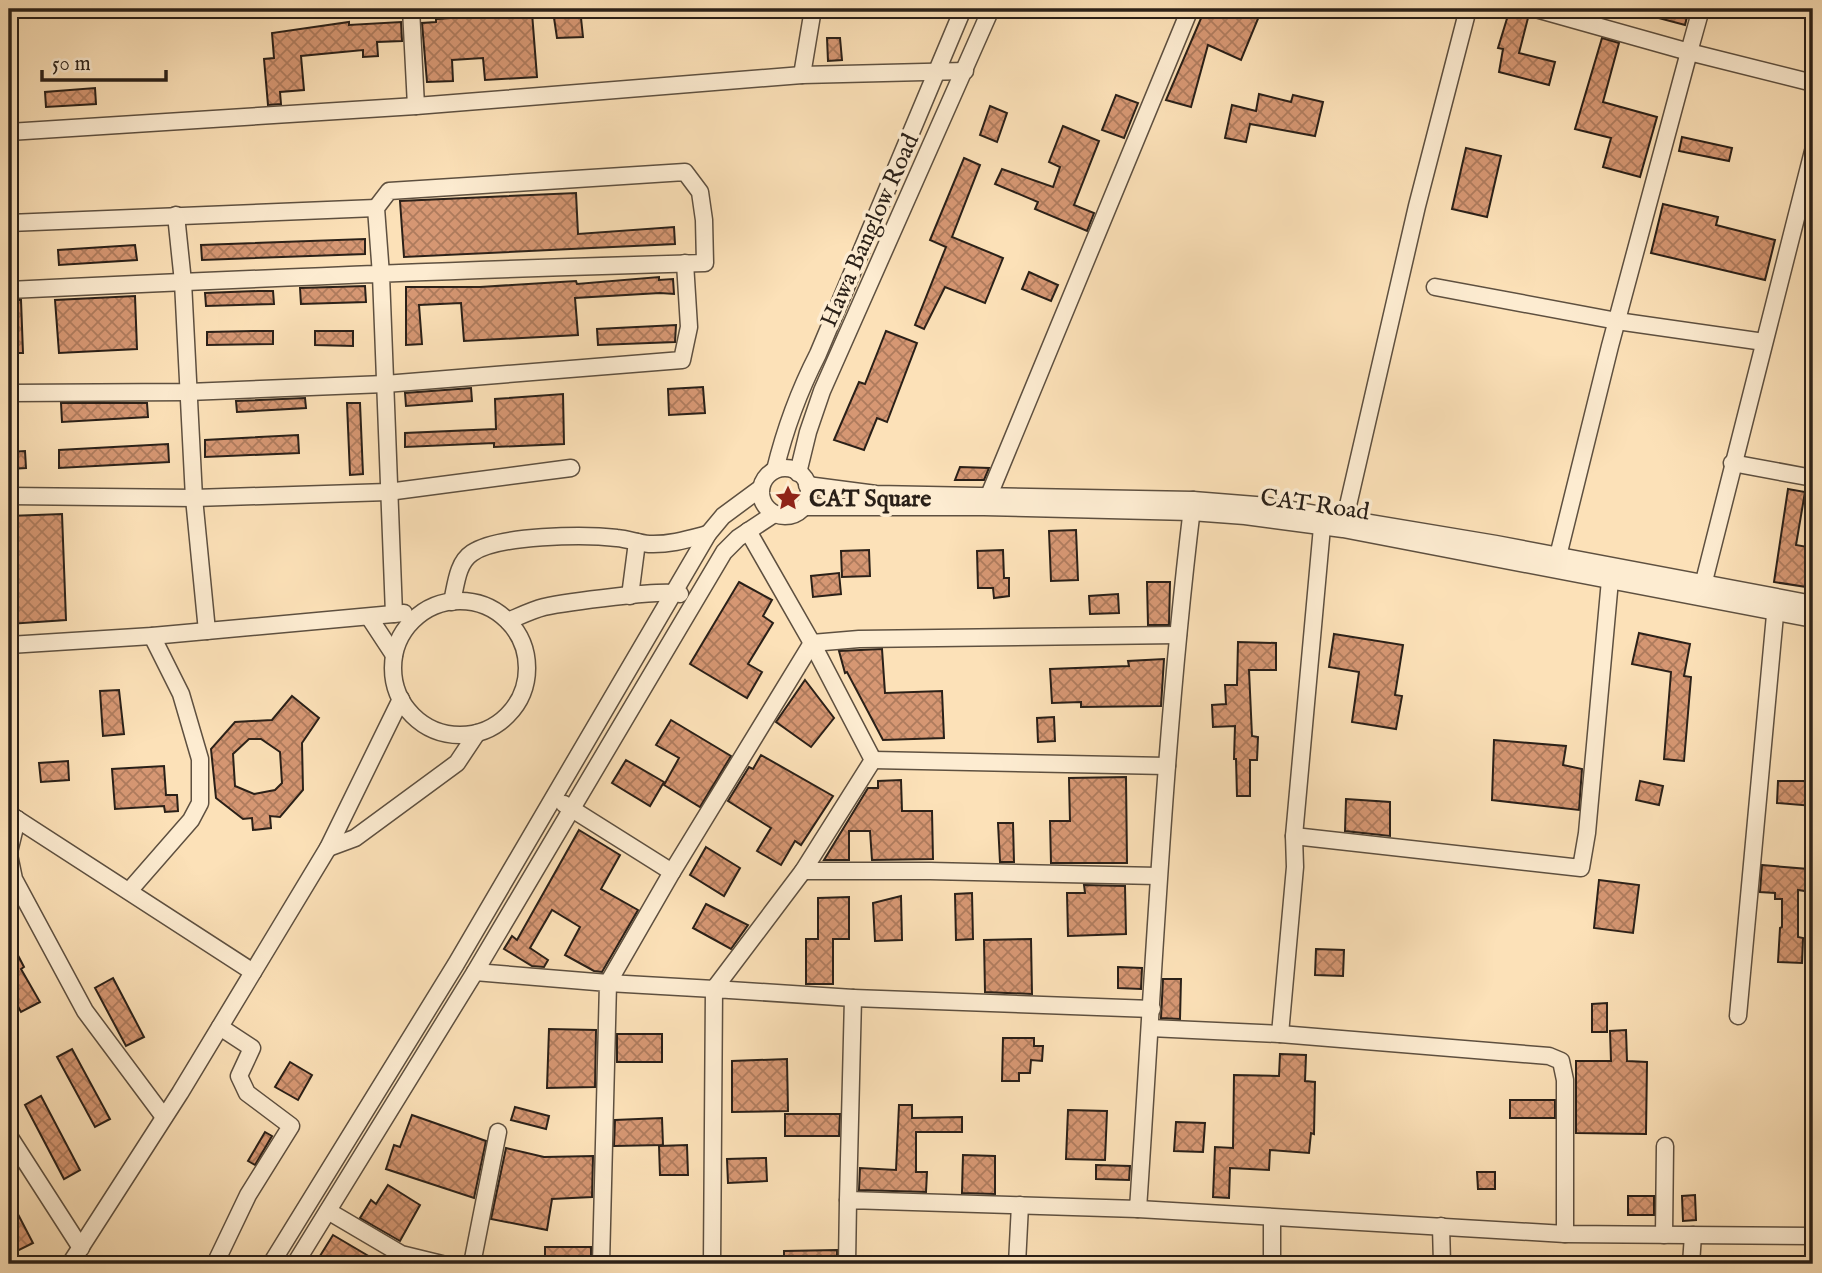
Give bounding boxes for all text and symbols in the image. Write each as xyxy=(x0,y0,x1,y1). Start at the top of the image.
scale bar xyxy=(42,38,166,82)
text: 50 m xyxy=(52,51,91,78)
street label: Hawa Banglow Road xyxy=(814,129,927,332)
place icon: CAT Square xyxy=(773,483,803,513)
street label: CAT Road xyxy=(1258,483,1371,528)
place label: CAT Square xyxy=(809,484,931,515)

